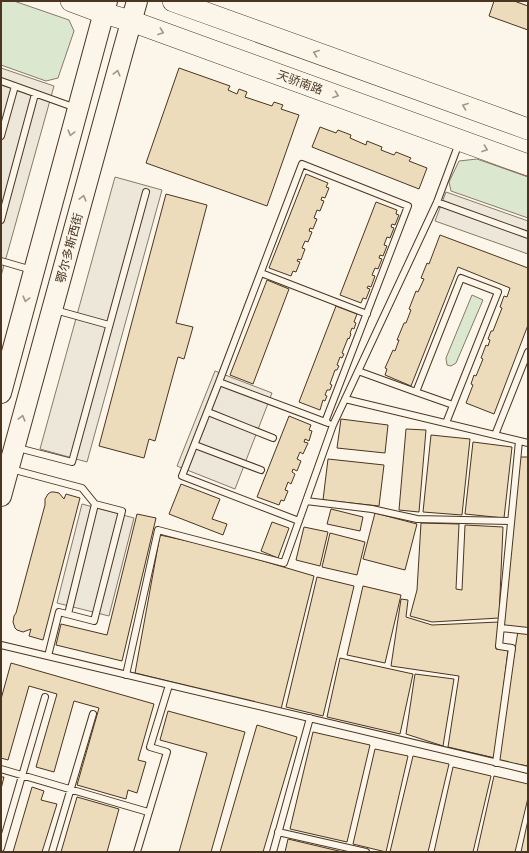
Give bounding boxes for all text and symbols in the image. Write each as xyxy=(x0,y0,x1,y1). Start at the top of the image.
one-way arrow xyxy=(158,27,165,36)
one-way arrow xyxy=(313,49,320,57)
street label: 天骄南路 xyxy=(275,68,325,96)
one-way arrow xyxy=(112,69,121,76)
one-way arrow xyxy=(333,91,340,99)
one-way arrow xyxy=(462,103,469,111)
one-way arrow xyxy=(67,129,76,136)
one-way arrow xyxy=(481,144,488,153)
one-way arrow xyxy=(78,195,86,201)
street label: 鄂尔多斯西街 xyxy=(53,212,85,284)
one-way arrow xyxy=(22,295,31,302)
one-way arrow xyxy=(17,415,26,422)

